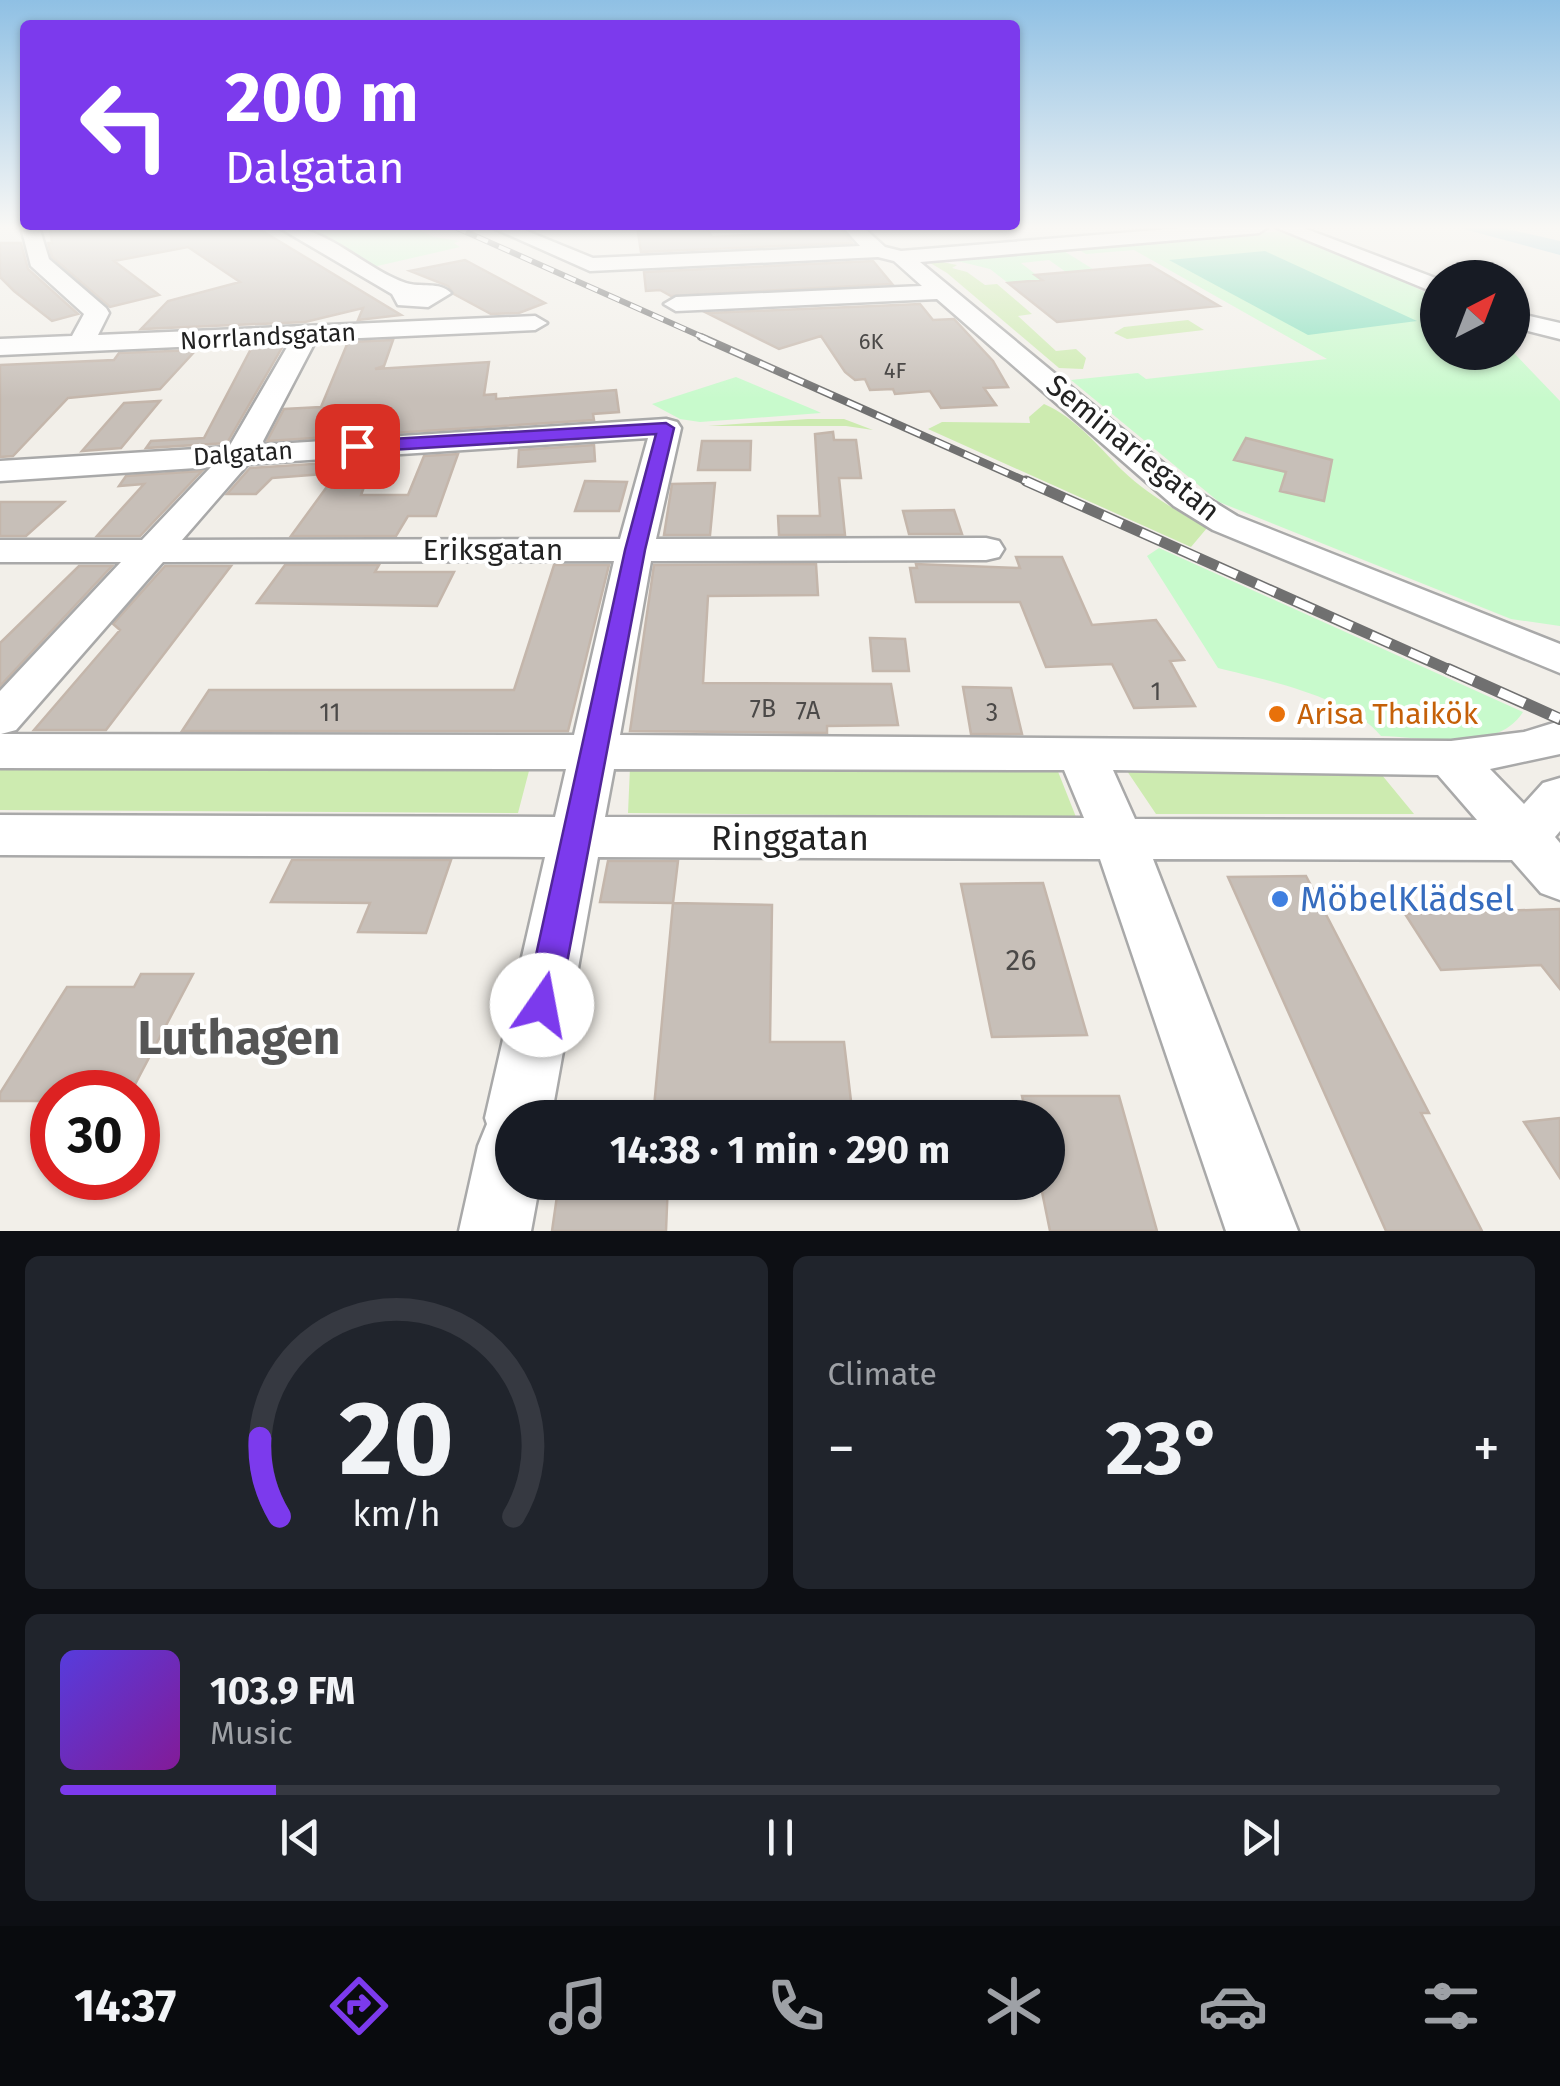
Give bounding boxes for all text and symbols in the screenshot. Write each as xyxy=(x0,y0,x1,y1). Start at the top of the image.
text: 200 m xyxy=(225,56,419,140)
icon: left xyxy=(60,60,190,190)
text: Dalgatan xyxy=(225,141,405,195)
north arrow xyxy=(1420,260,1530,370)
map controls xyxy=(1420,260,1530,370)
street label: Norrlandsgatan xyxy=(179,317,357,357)
house number: 6K xyxy=(859,328,883,355)
house number: 4F xyxy=(884,357,906,384)
street label: Seminariegatan xyxy=(1039,367,1227,529)
pin xyxy=(315,404,400,489)
icon: arrive xyxy=(330,419,385,474)
street label: Dalgatan xyxy=(192,436,294,472)
street label: Eriksgatan xyxy=(423,532,563,568)
house number: 1 xyxy=(1151,677,1161,707)
house number: 7B xyxy=(750,694,776,724)
house number: 7A xyxy=(796,696,821,726)
place label: Arisa Thaikök xyxy=(1297,696,1479,732)
house number: 11 xyxy=(319,698,341,728)
house number: 3 xyxy=(986,698,998,728)
marker: Arisa Thaikök xyxy=(1266,703,1288,725)
street label: Ringgatan xyxy=(711,817,869,859)
place label: MöbelKlädsel xyxy=(1300,878,1514,920)
marker: MöbelKlädsel xyxy=(1269,888,1291,910)
house number: 26 xyxy=(1006,942,1036,978)
position arrow xyxy=(490,953,594,1057)
district label: Luthagen xyxy=(138,1009,341,1067)
speed limit sign: 30 xyxy=(30,1070,160,1200)
text: 14:38 · 1 min · 290 m xyxy=(610,1127,950,1173)
text: Climate xyxy=(828,1355,937,1393)
text: 20 xyxy=(339,1377,454,1502)
text: 23° xyxy=(1106,1404,1222,1494)
text: − xyxy=(828,1416,855,1482)
text: + xyxy=(1473,1416,1500,1482)
text: km/h xyxy=(352,1493,440,1535)
text: 103.9 FM xyxy=(210,1668,355,1714)
text: Music xyxy=(210,1714,293,1752)
icon: previous xyxy=(273,1810,328,1865)
icon: pause xyxy=(753,1810,808,1865)
icon: next xyxy=(1233,1810,1288,1865)
icon: directions xyxy=(324,1971,394,2041)
icon: music xyxy=(543,1971,613,2041)
icon: phone xyxy=(761,1971,831,2041)
icon: climate xyxy=(979,1971,1049,2041)
icon: car xyxy=(1198,1971,1268,2041)
icon: filters xyxy=(1416,1971,1486,2041)
text: 14:37 xyxy=(74,1979,176,2033)

